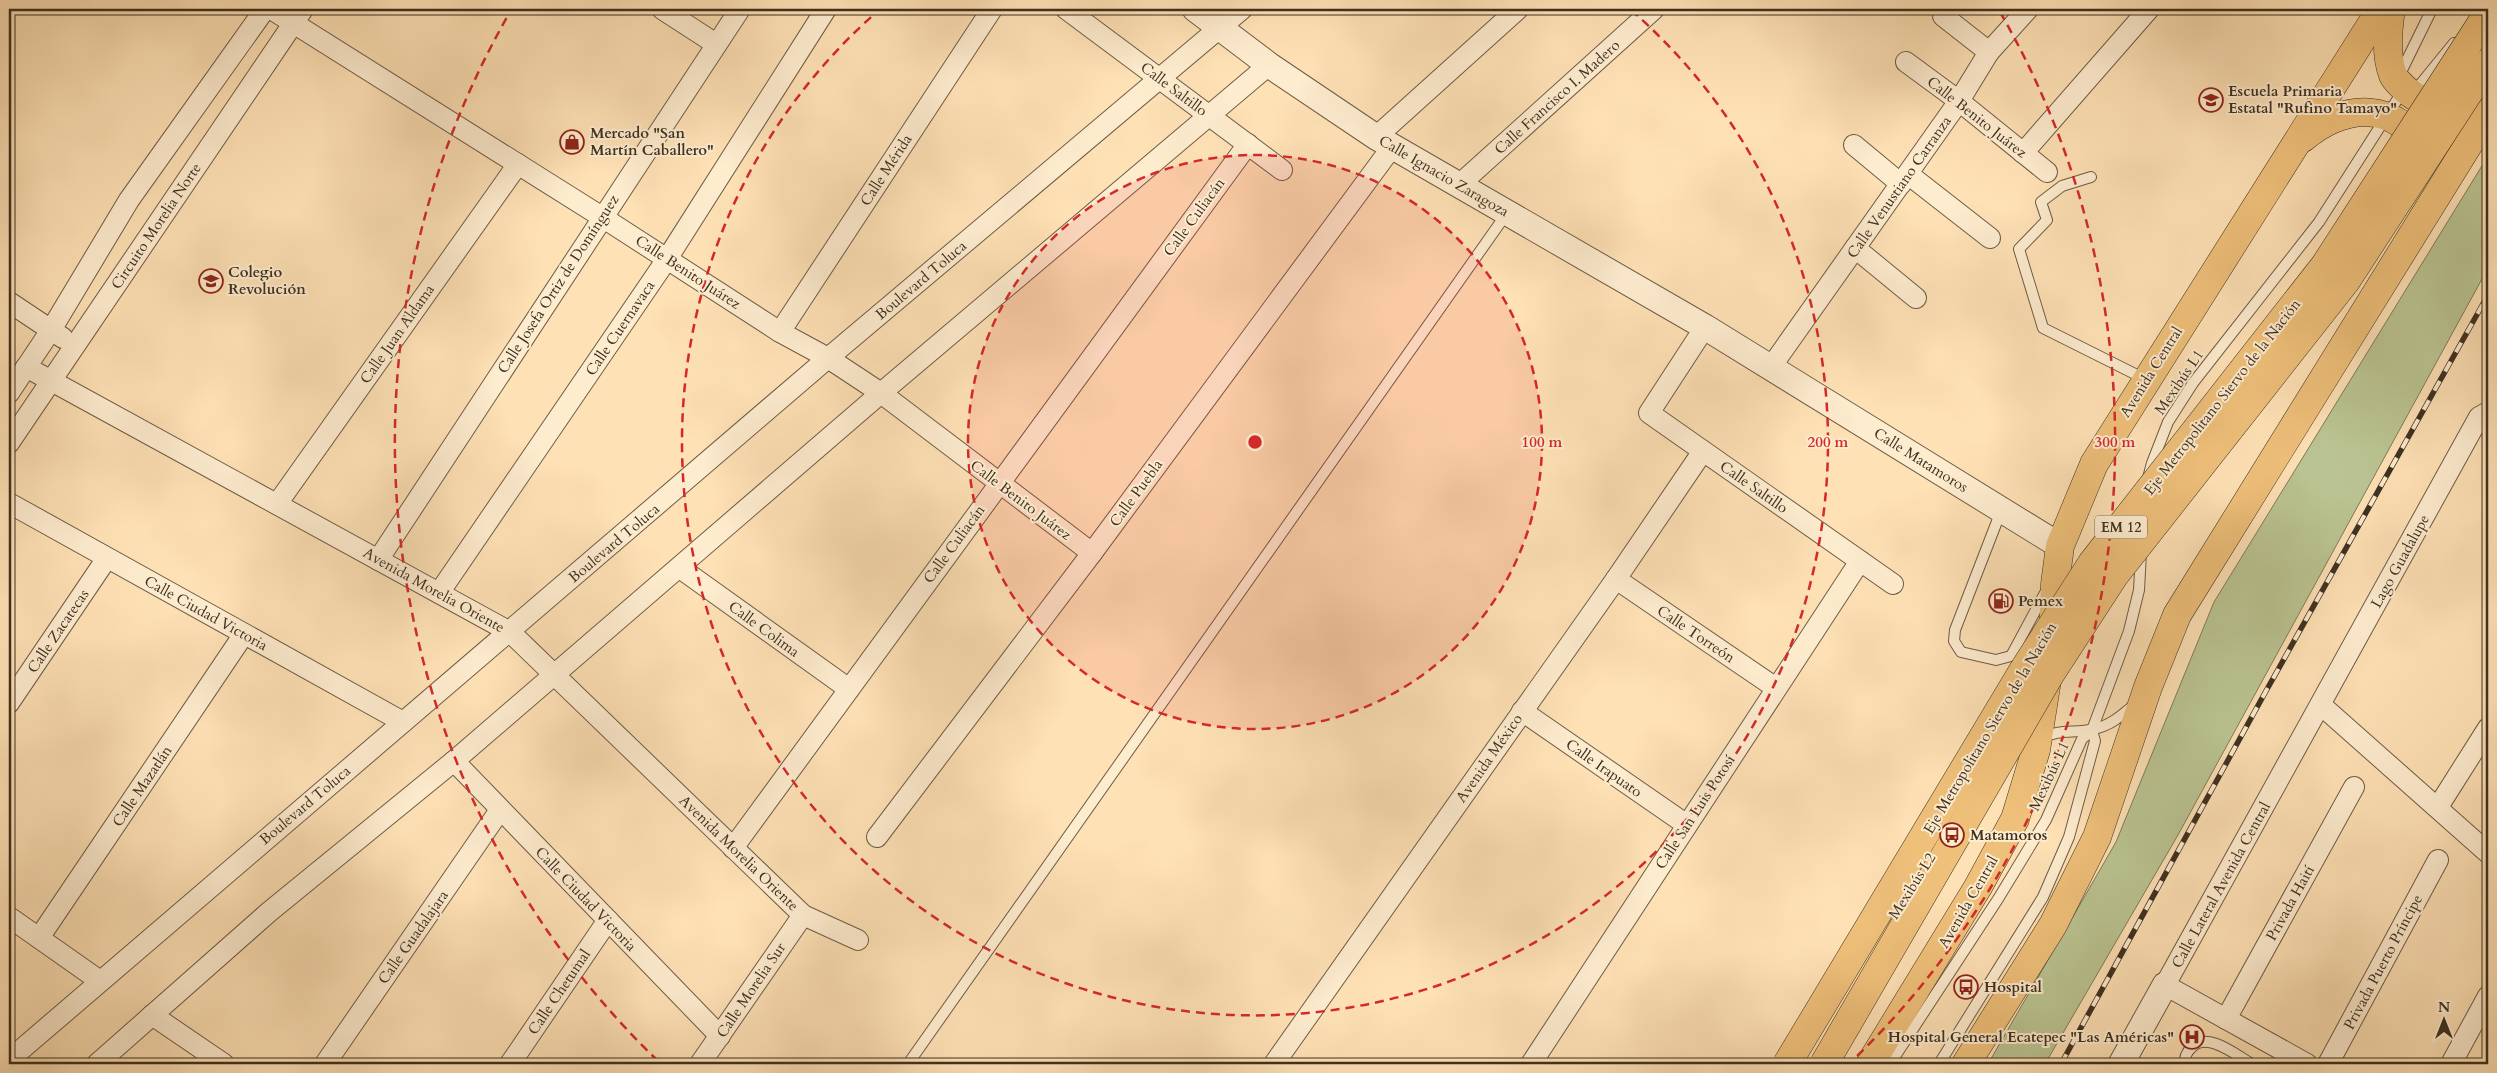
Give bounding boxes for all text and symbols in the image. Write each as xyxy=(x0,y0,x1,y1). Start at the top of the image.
street label: Calle Francisco I. Madero xyxy=(1490,35,1624,159)
street label: Calle Saltillo xyxy=(1136,57,1212,121)
street label: Calle Benito Juárez xyxy=(1923,72,2031,163)
place label: Escuela Primaria Estatal "Rufino Tamayo" xyxy=(2228,81,2397,118)
school or university icon: Escuela Primaria Estatal "Rufino Tamayo" xyxy=(2198,87,2224,113)
street label: Calle Venustiano Carranza xyxy=(1842,112,1956,262)
place label: Mercado "San Martín Caballero" xyxy=(590,123,714,160)
shop icon: Mercado "San Martín Caballero" xyxy=(559,129,585,155)
street label: Calle Mérida xyxy=(855,130,917,210)
street label: Calle Ignacio Zaragoza xyxy=(1375,131,1513,222)
street label: Circuito Morelia Norte xyxy=(106,159,206,293)
street label: Calle Culiacán xyxy=(1159,173,1230,260)
street label: Calle Josefa Ortiz de Domínguez xyxy=(493,191,624,377)
street label: Calle Benito Juárez xyxy=(631,230,745,314)
street label: Boulevard Toluca xyxy=(871,236,971,324)
place label: Colegio Revolución xyxy=(228,262,306,299)
school or university icon: Colegio Revolución xyxy=(198,268,224,294)
street label: Calle Cuernavaca xyxy=(581,276,660,380)
street label: Calle Juan Aldama xyxy=(355,280,439,388)
street label: Eje Metropolitano Siervo de la Nación xyxy=(2139,295,2305,499)
street label: Avenida Central xyxy=(2115,323,2187,421)
street label: Mexibús L1 xyxy=(2150,345,2208,419)
street label: Calle Matamoros xyxy=(1870,423,1972,497)
text: 100 m xyxy=(1522,432,1563,452)
text: 200 m xyxy=(1808,432,1849,452)
text: 300 m xyxy=(2095,432,2136,452)
centre of rings xyxy=(1246,433,1264,451)
street label: Calle Benito Juárez xyxy=(966,455,1076,545)
street label: Calle Puebla xyxy=(1105,455,1168,531)
street label: Calle Saltillo xyxy=(1716,456,1792,518)
street label: Boulevard Toluca xyxy=(564,499,664,587)
street label: Calle Culiacán xyxy=(919,500,990,587)
street label: Lago Guadalupe xyxy=(2366,511,2434,611)
road number: EM 12 xyxy=(2095,516,2147,538)
street label: Avenida Morelia Oriente xyxy=(360,543,509,637)
street label: Calle Ciudad Victoria xyxy=(141,571,272,655)
street label: Calle Zacatecas xyxy=(23,585,93,677)
fuel station icon: Pemex xyxy=(1988,588,2014,614)
place label: Pemex xyxy=(2018,591,2063,611)
street label: Calle Colima xyxy=(724,596,804,662)
street label: Calle Torreón xyxy=(1653,601,1739,668)
street label: Eje Metropolitano Siervo de la Nación xyxy=(1919,618,2062,837)
street label: Avenida México xyxy=(1451,710,1527,806)
street label: Calle Irapuato xyxy=(1562,734,1646,802)
street label: Mexibús L1 xyxy=(2024,738,2074,814)
street label: Calle Mazatlán xyxy=(107,741,177,830)
street label: Calle San Luis Potosí xyxy=(1651,751,1739,873)
street label: Boulevard Toluca xyxy=(255,761,355,849)
street label: Avenida Morelia Oriente xyxy=(675,791,803,916)
street label: Calle Lateral Avenida Central xyxy=(2167,798,2275,972)
bus stop icon: Matamoros xyxy=(1939,822,1965,848)
place label: Matamoros xyxy=(1970,825,2047,845)
street label: Calle Ciudad Victoria xyxy=(531,842,641,956)
street label: Mexibús L2 xyxy=(1884,849,1940,923)
street label: Avenida Central xyxy=(1933,852,2003,952)
street label: Privada Haití xyxy=(2261,862,2319,944)
street label: Calle Guadalajara xyxy=(373,886,453,988)
street label: Privada Puerto Príncipe xyxy=(2339,891,2427,1033)
street label: Calle Morelia Sur xyxy=(712,938,791,1041)
street label: Calle Chetumal xyxy=(523,945,595,1039)
bus stop icon: Hospital xyxy=(1953,974,1979,1000)
place label: Hospital xyxy=(1984,977,2043,997)
north arrow xyxy=(2420,996,2470,1046)
text: N xyxy=(2438,998,2450,1017)
hospital icon: Hospital General Ecatepec "Las Américas" xyxy=(2179,1024,2205,1050)
place label: Hospital General Ecatepec "Las Américas" xyxy=(1888,1027,2174,1047)

